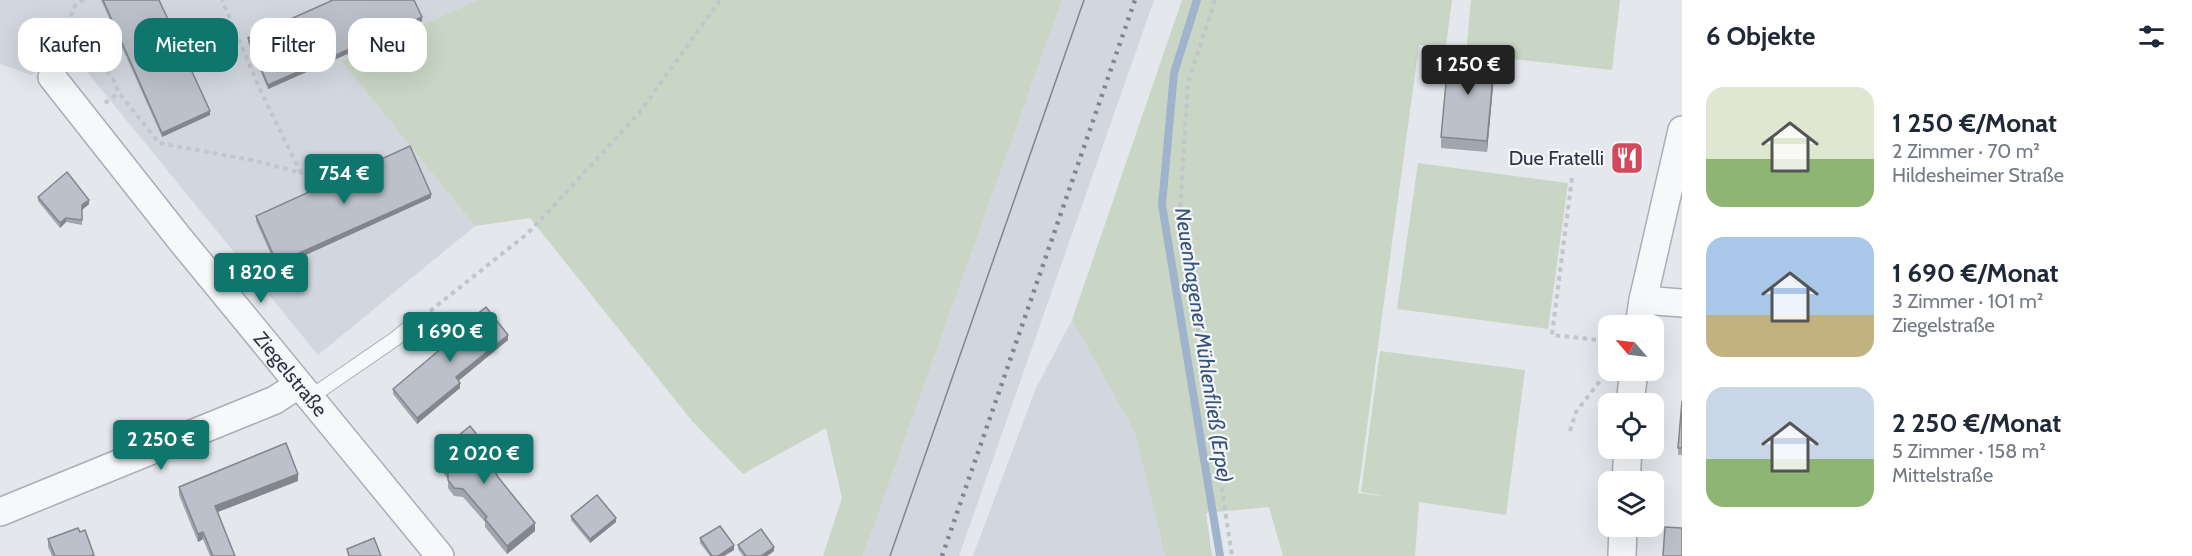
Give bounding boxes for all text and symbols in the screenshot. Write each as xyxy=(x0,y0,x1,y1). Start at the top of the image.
chip: Kaufen xyxy=(18,18,122,72)
chip: Mieten xyxy=(134,18,238,72)
chip: Filter xyxy=(250,18,336,72)
chip: Neu xyxy=(348,18,427,72)
text: 6 Objekte xyxy=(1706,20,1815,52)
icon: filters xyxy=(2135,20,2168,53)
pin: 1 250 € xyxy=(1413,45,1523,96)
text: 1 250 € xyxy=(1436,52,1500,76)
text: 1 250 €/Monat xyxy=(1892,107,2057,139)
icon: home xyxy=(1754,111,1826,183)
text: 2 Zimmer · 70 m² xyxy=(1892,139,2040,163)
restaurant icon: Due Fratelli xyxy=(1609,140,1645,176)
place label: Due Fratelli xyxy=(1509,146,1604,170)
pin: 754 € xyxy=(302,154,386,205)
text: 754 € xyxy=(319,161,369,185)
text: Hildesheimer Straße xyxy=(1892,163,2064,187)
water label: Neuenhagener Mühlenfließ (Erpe) xyxy=(1170,206,1238,484)
pin: 1 820 € xyxy=(206,253,316,304)
text: 1 690 €/Monat xyxy=(1892,257,2059,289)
text: 1 820 € xyxy=(228,260,294,284)
icon: home xyxy=(1754,261,1826,333)
text: 3 Zimmer · 101 m² xyxy=(1892,289,2044,313)
pin: 1 690 € xyxy=(395,312,505,363)
text: Ziegelstraße xyxy=(1892,313,1995,337)
north arrow xyxy=(1598,315,1664,381)
map controls xyxy=(1598,315,1664,537)
text: 1 690 € xyxy=(417,319,483,343)
street label: Ziegelstraße xyxy=(249,327,333,421)
button: locate xyxy=(1598,393,1664,459)
text: 2 250 €/Monat xyxy=(1892,407,2061,439)
icon: home xyxy=(1754,411,1826,483)
pin: 2 250 € xyxy=(106,420,216,471)
text: 2 250 € xyxy=(127,427,195,451)
pin: 2 020 € xyxy=(429,434,539,485)
text: 5 Zimmer · 158 m² xyxy=(1892,439,2046,463)
text: 2 020 € xyxy=(448,441,520,465)
text: Mittelstraße xyxy=(1892,463,1993,487)
button: layers xyxy=(1598,471,1664,537)

